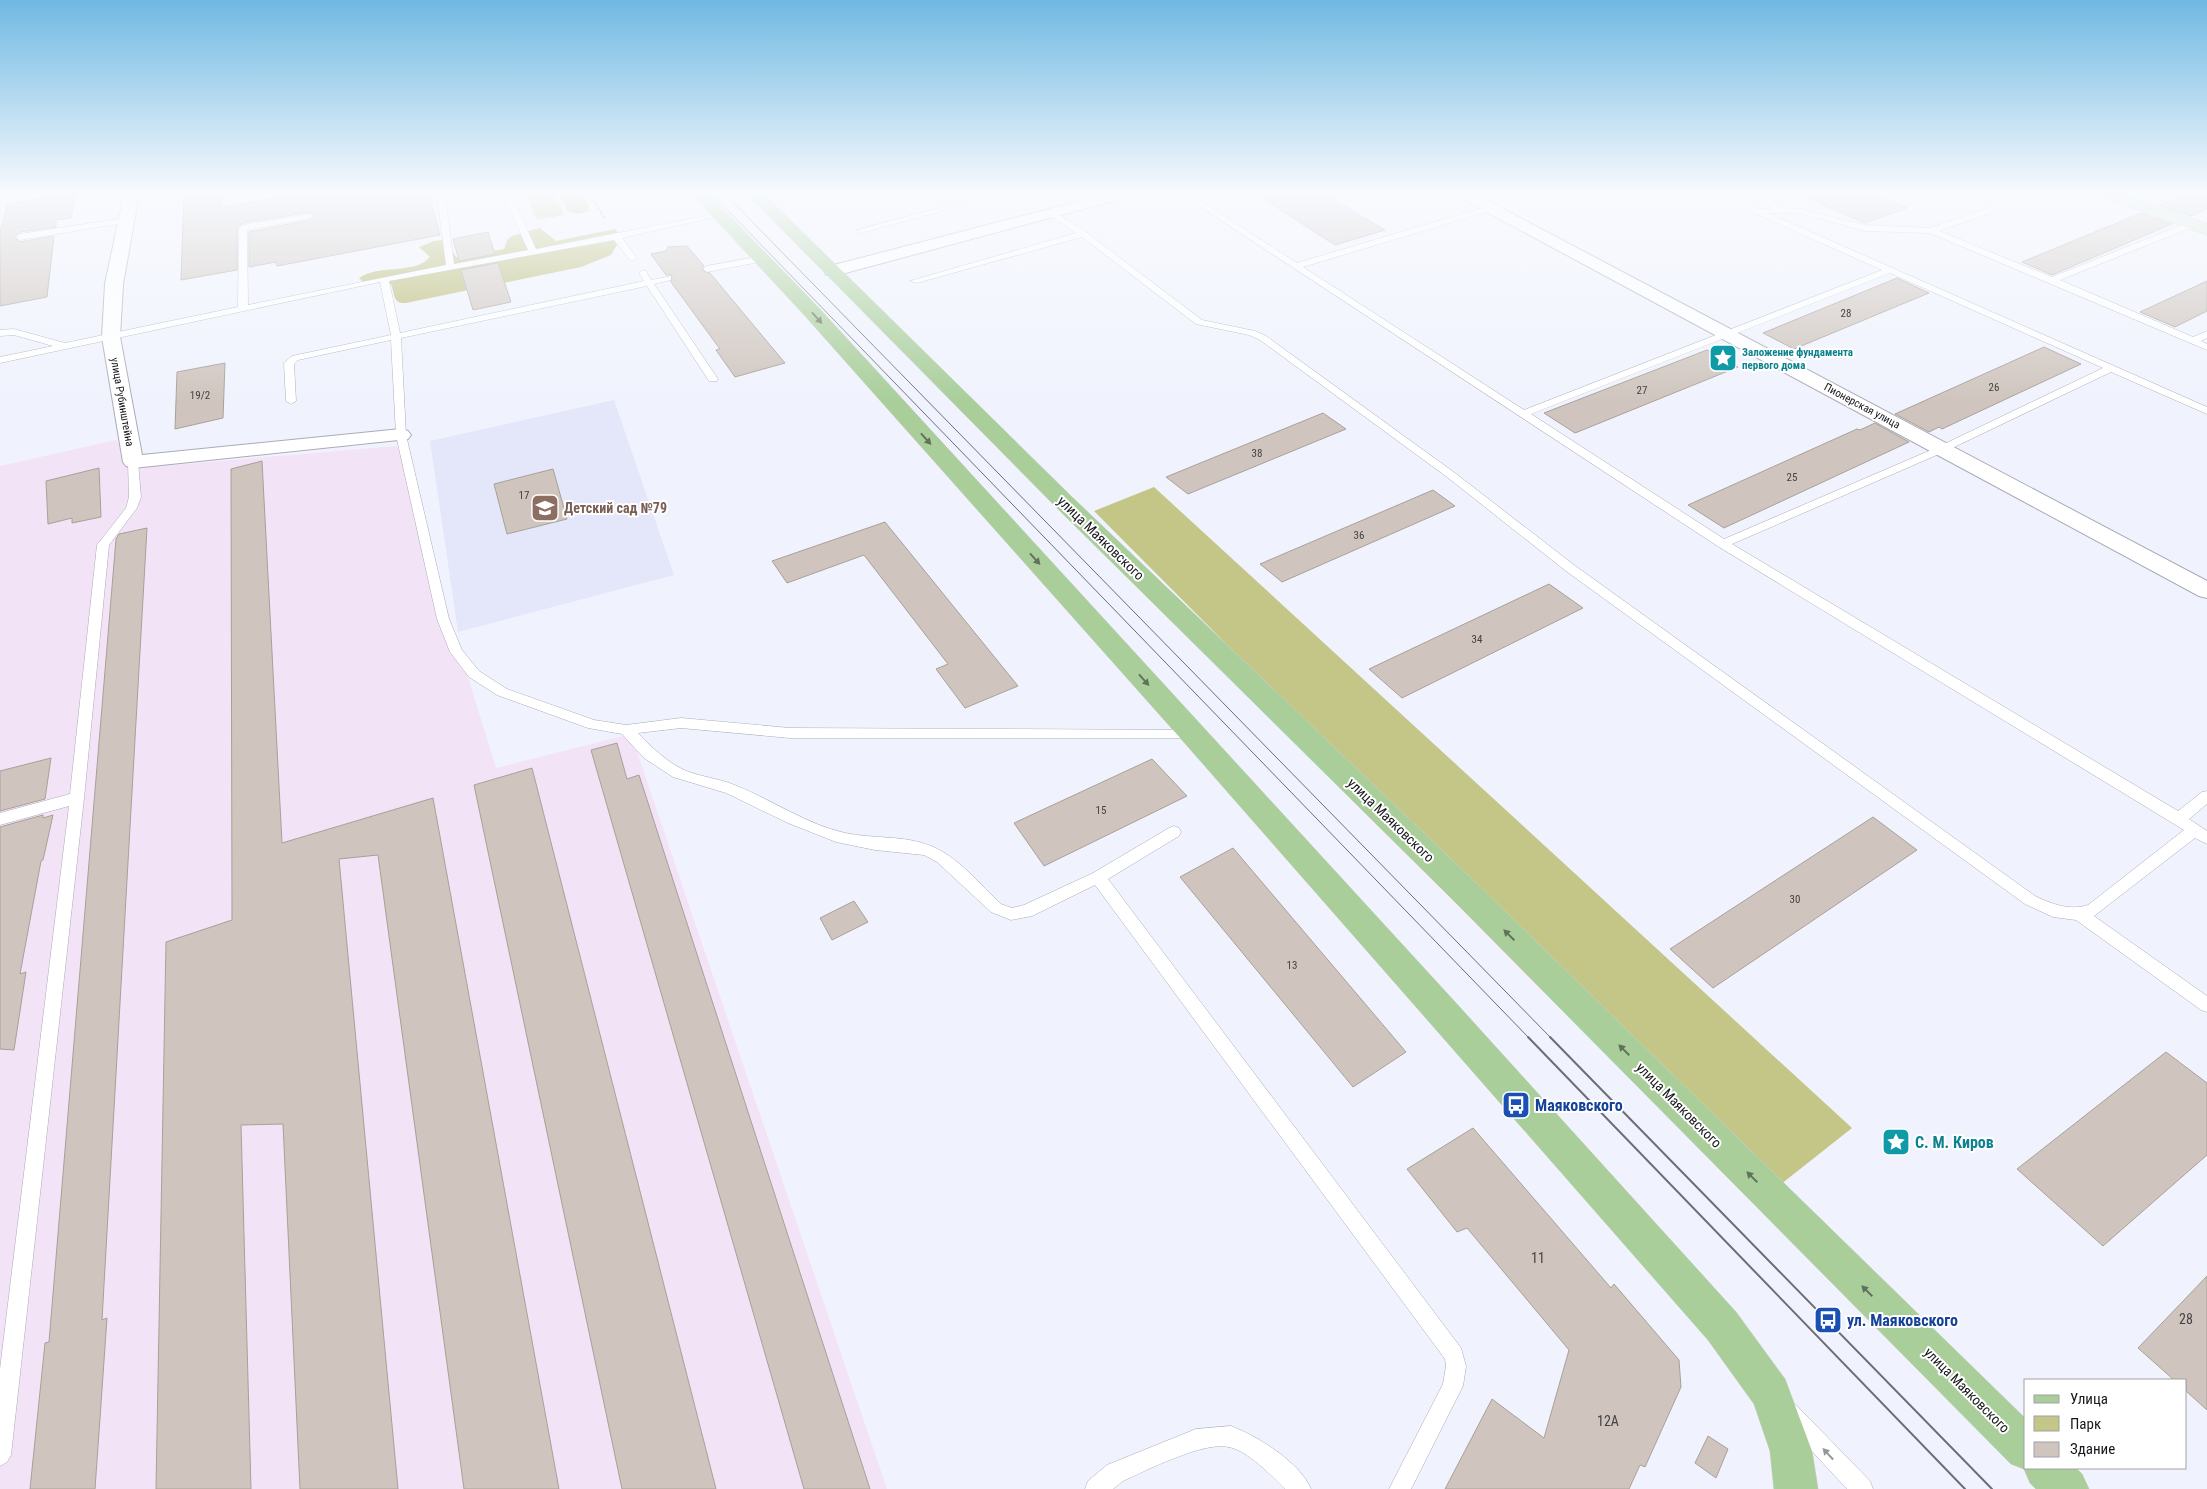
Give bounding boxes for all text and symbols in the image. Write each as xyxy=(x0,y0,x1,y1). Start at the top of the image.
house number: 28 xyxy=(1841,307,1851,320)
one-way arrow xyxy=(812,312,823,325)
place icon: Заложение фундамента первого дома xyxy=(1708,343,1738,373)
place label: Заложение фундамента первого дома xyxy=(1742,346,1853,372)
street label: улица Рубинштейна xyxy=(108,357,136,447)
street label: Пионерская улица xyxy=(1822,380,1902,432)
house number: 26 xyxy=(1989,381,1999,394)
house number: 27 xyxy=(1637,384,1647,397)
house number: 19/2 xyxy=(190,389,210,402)
one-way arrow xyxy=(921,432,932,445)
house number: 38 xyxy=(1252,447,1262,460)
house number: 25 xyxy=(1787,471,1797,484)
house number: 17 xyxy=(519,489,529,502)
school or university icon: Детский сад №79 xyxy=(530,493,560,523)
street label: улица Маяковского xyxy=(1054,493,1148,583)
place label: Детский сад №79 xyxy=(564,500,667,516)
house number: 36 xyxy=(1354,529,1364,542)
one-way arrow xyxy=(1030,553,1041,566)
house number: 34 xyxy=(1472,633,1483,646)
one-way arrow xyxy=(1139,674,1150,687)
street label: улица Маяковского xyxy=(1344,775,1438,865)
house number: 15 xyxy=(1096,804,1106,817)
house number: 30 xyxy=(1790,893,1800,906)
one-way arrow xyxy=(1503,929,1515,941)
house number: 13 xyxy=(1287,959,1297,972)
one-way arrow xyxy=(1618,1044,1630,1056)
street label: улица Маяковского xyxy=(1633,1059,1725,1151)
bus stop icon: Маяковского xyxy=(1501,1090,1531,1120)
place label: Маяковского xyxy=(1535,1096,1623,1115)
place icon: С. М. Киров xyxy=(1881,1127,1911,1157)
place label: С. М. Киров xyxy=(1915,1133,1994,1152)
one-way arrow xyxy=(1746,1171,1758,1183)
house number: 11 xyxy=(1531,1250,1545,1266)
one-way arrow xyxy=(1861,1285,1873,1297)
bus stop icon: ул. Маяковского xyxy=(1813,1305,1843,1335)
place label: ул. Маяковского xyxy=(1847,1311,1958,1330)
house number: 28 xyxy=(2179,1311,2193,1327)
street label: улица Маяковского xyxy=(1921,1344,2013,1436)
legend xyxy=(2024,1379,2187,1469)
text: Улица xyxy=(2070,1390,2108,1408)
house number: 12А xyxy=(1597,1413,1619,1429)
text: Парк xyxy=(2070,1415,2101,1433)
text: Здание xyxy=(2070,1440,2115,1458)
one-way arrow xyxy=(1822,1448,1834,1460)

